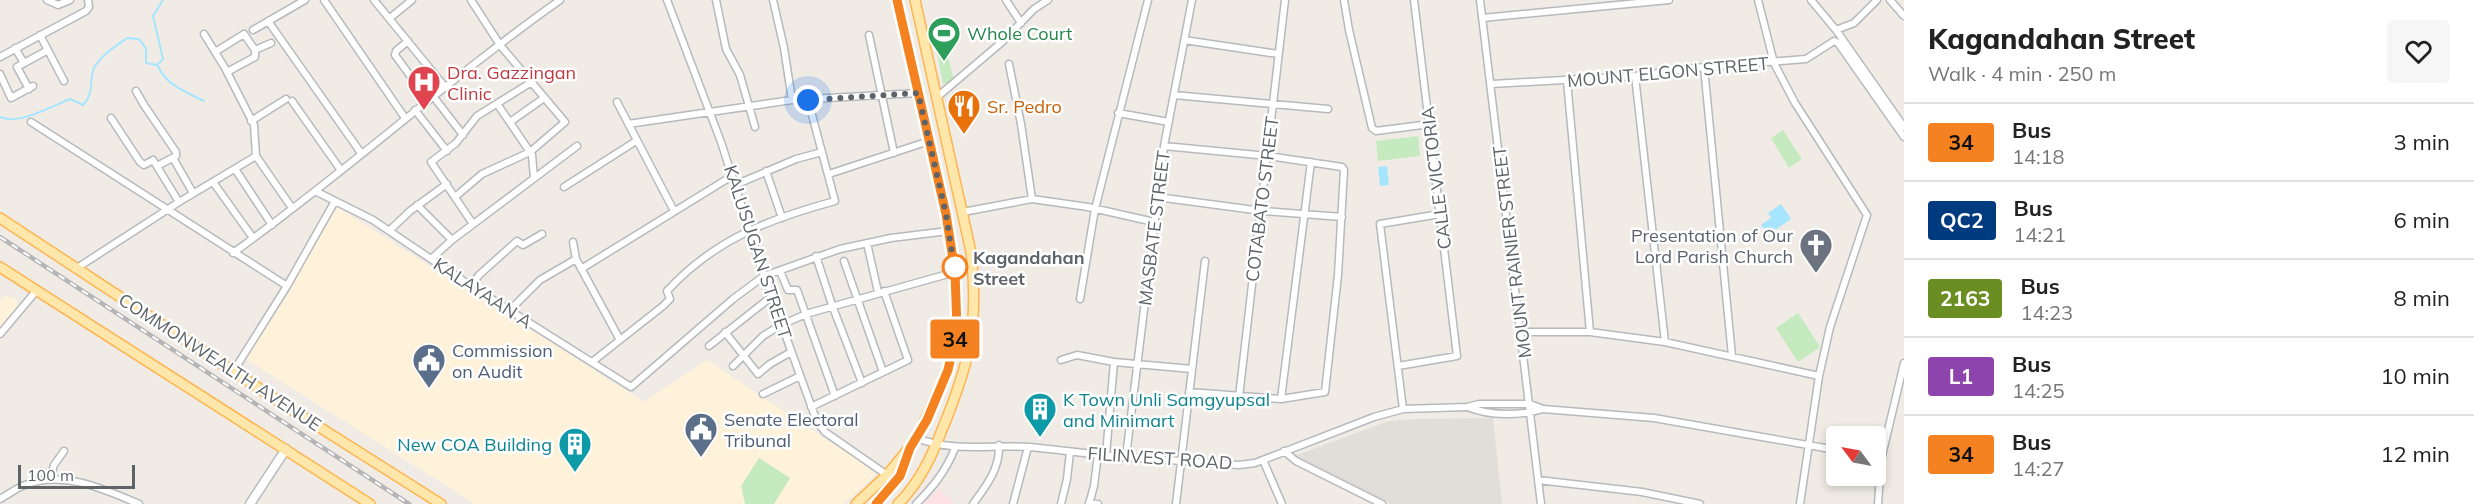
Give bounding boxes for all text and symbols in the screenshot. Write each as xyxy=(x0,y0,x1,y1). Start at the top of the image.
sports icon: Whole Court xyxy=(926,15,962,62)
button: heart xyxy=(2387,20,2450,83)
text: Kagandahan Street xyxy=(1928,21,2195,56)
place label: Whole Court xyxy=(967,22,1072,45)
street label: MOUNT ELGON STREET xyxy=(1566,52,1770,92)
place label: Dra. Gazzingan Clinic xyxy=(447,61,576,105)
text: Walk · 4 min · 250 m xyxy=(1928,61,2116,86)
hospital icon: Dra. Gazzingan Clinic xyxy=(406,64,442,111)
your location xyxy=(793,85,823,115)
restaurant icon: Sr. Pedro xyxy=(946,88,982,135)
place label: Sr. Pedro xyxy=(987,95,1062,118)
street label: CALLE VICTORIA xyxy=(1416,105,1456,251)
street label: COTABATO STREET xyxy=(1240,115,1284,283)
text: Bus xyxy=(2012,116,2051,144)
text: 3 min xyxy=(2394,128,2450,156)
text: 34 xyxy=(1948,129,1974,155)
street label: MOUNT RAINIER STREET xyxy=(1488,144,1536,359)
text: 14:18 xyxy=(2012,144,2065,169)
street label: MASBATE STREET xyxy=(1133,149,1175,307)
street label: KALUSUGAN STREET xyxy=(719,162,797,342)
text: Bus xyxy=(2014,194,2053,222)
text: 6 min xyxy=(2394,206,2450,234)
text: QC2 xyxy=(1940,207,1984,233)
text: 14:21 xyxy=(2014,222,2066,247)
place label: Presentation of Our Lord Parish Church xyxy=(1631,224,1793,268)
church icon: Presentation of Our Lord Parish Church xyxy=(1798,227,1834,274)
place label: Kagandahan Street xyxy=(973,246,1085,290)
street label: KALAYAAN A xyxy=(429,253,537,333)
marker: Kagandahan Street xyxy=(942,254,968,280)
text: Bus xyxy=(2020,272,2060,300)
text: 8 min xyxy=(2394,284,2450,312)
text: 2163 xyxy=(1940,285,1990,311)
street label: COMMONWEALTH AVENUE xyxy=(114,288,326,436)
text: 14:23 xyxy=(2020,300,2073,325)
line badge: 34 xyxy=(928,320,982,358)
text: 34 xyxy=(942,326,968,352)
place label: Commission on Audit xyxy=(452,339,553,383)
public building icon: Commission on Audit xyxy=(411,342,447,389)
text: Bus xyxy=(2012,350,2051,378)
text: 10 min xyxy=(2380,362,2450,390)
text: L1 xyxy=(1949,363,1973,389)
text: 14:25 xyxy=(2012,378,2065,403)
place label: K Town Unli Samgyupsal and Minimart xyxy=(1063,388,1270,432)
building icon: K Town Unli Samgyupsal and Minimart xyxy=(1022,391,1058,438)
place label: Senate Electoral Tribunal xyxy=(724,408,859,452)
public building icon: Senate Electoral Tribunal xyxy=(683,411,719,458)
building icon: New COA Building xyxy=(557,426,593,473)
north arrow xyxy=(1826,426,1886,486)
map controls xyxy=(1826,426,1886,486)
text: Bus xyxy=(2012,428,2051,456)
place label: New COA Building xyxy=(397,433,552,456)
text: 12 min xyxy=(2380,440,2450,468)
street label: FILINVEST ROAD xyxy=(1087,441,1233,475)
text: 34 xyxy=(1948,441,1974,467)
text: 14:27 xyxy=(2012,456,2065,481)
scale bar xyxy=(18,462,135,490)
text: 100 m xyxy=(27,465,74,485)

